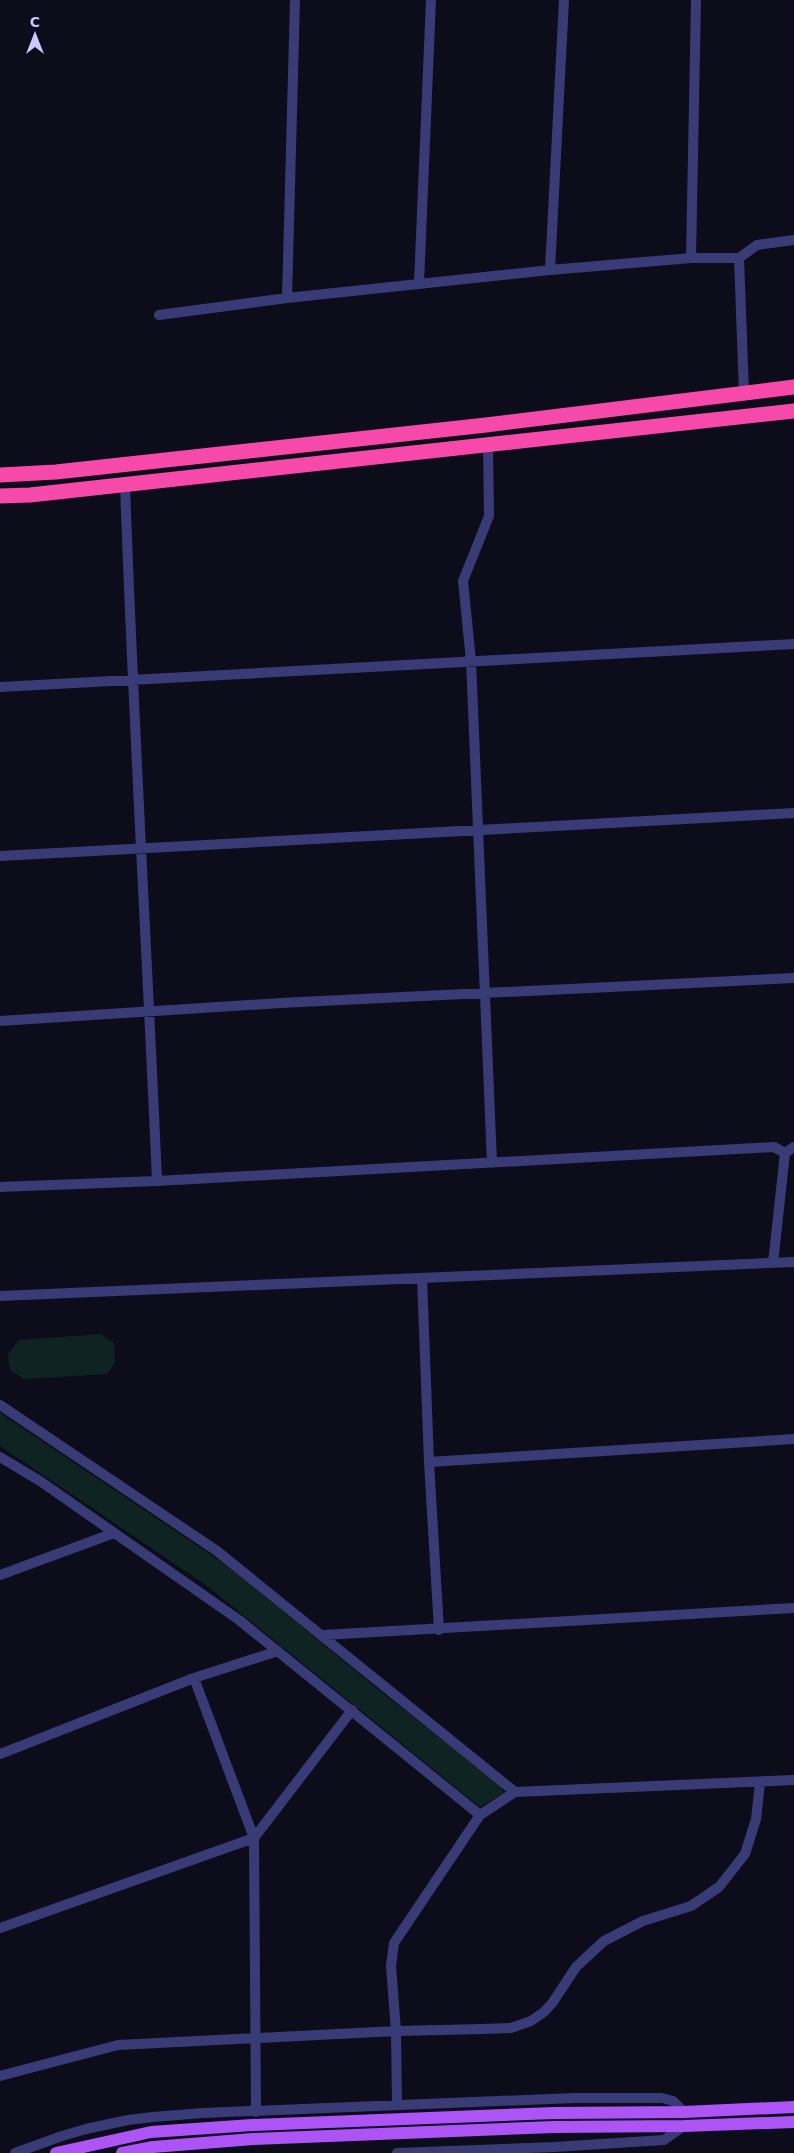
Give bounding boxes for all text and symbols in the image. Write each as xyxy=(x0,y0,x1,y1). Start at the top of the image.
north arrow xyxy=(10,10,60,60)
text: С xyxy=(30,14,40,30)

